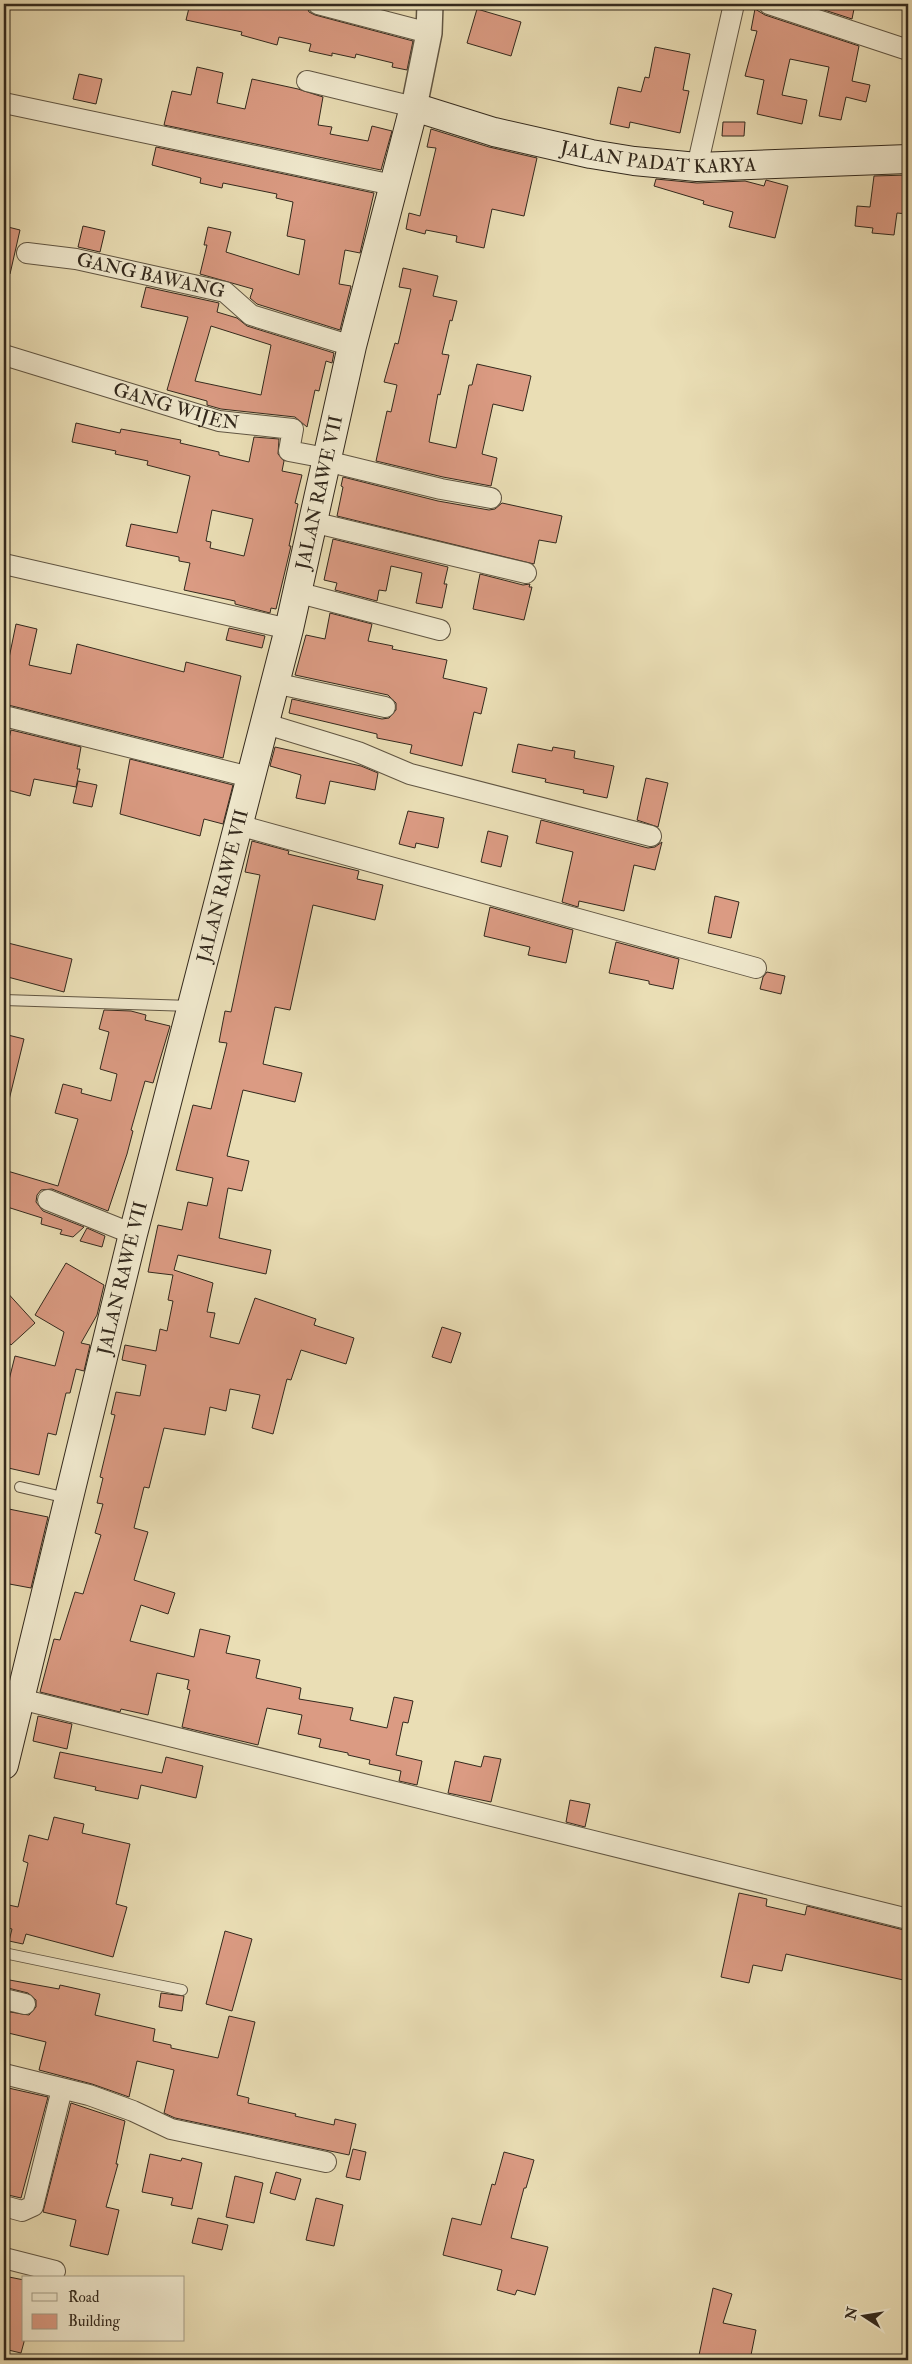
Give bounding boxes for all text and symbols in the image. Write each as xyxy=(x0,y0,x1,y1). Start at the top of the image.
street label: JALAN PADAT KARYA xyxy=(557,135,757,179)
street label: GANG BAWANG xyxy=(74,247,227,304)
street label: GANG WIJEN xyxy=(110,377,240,435)
street label: JALAN RAWE VII xyxy=(290,413,348,573)
street label: JALAN RAWE VII xyxy=(191,807,254,966)
street label: JALAN RAWE VII xyxy=(92,1199,153,1358)
legend xyxy=(22,2276,185,2342)
text: Road xyxy=(68,2288,100,2307)
north arrow xyxy=(840,2292,890,2342)
text: N xyxy=(842,2305,861,2322)
text: Building xyxy=(68,2312,120,2331)

